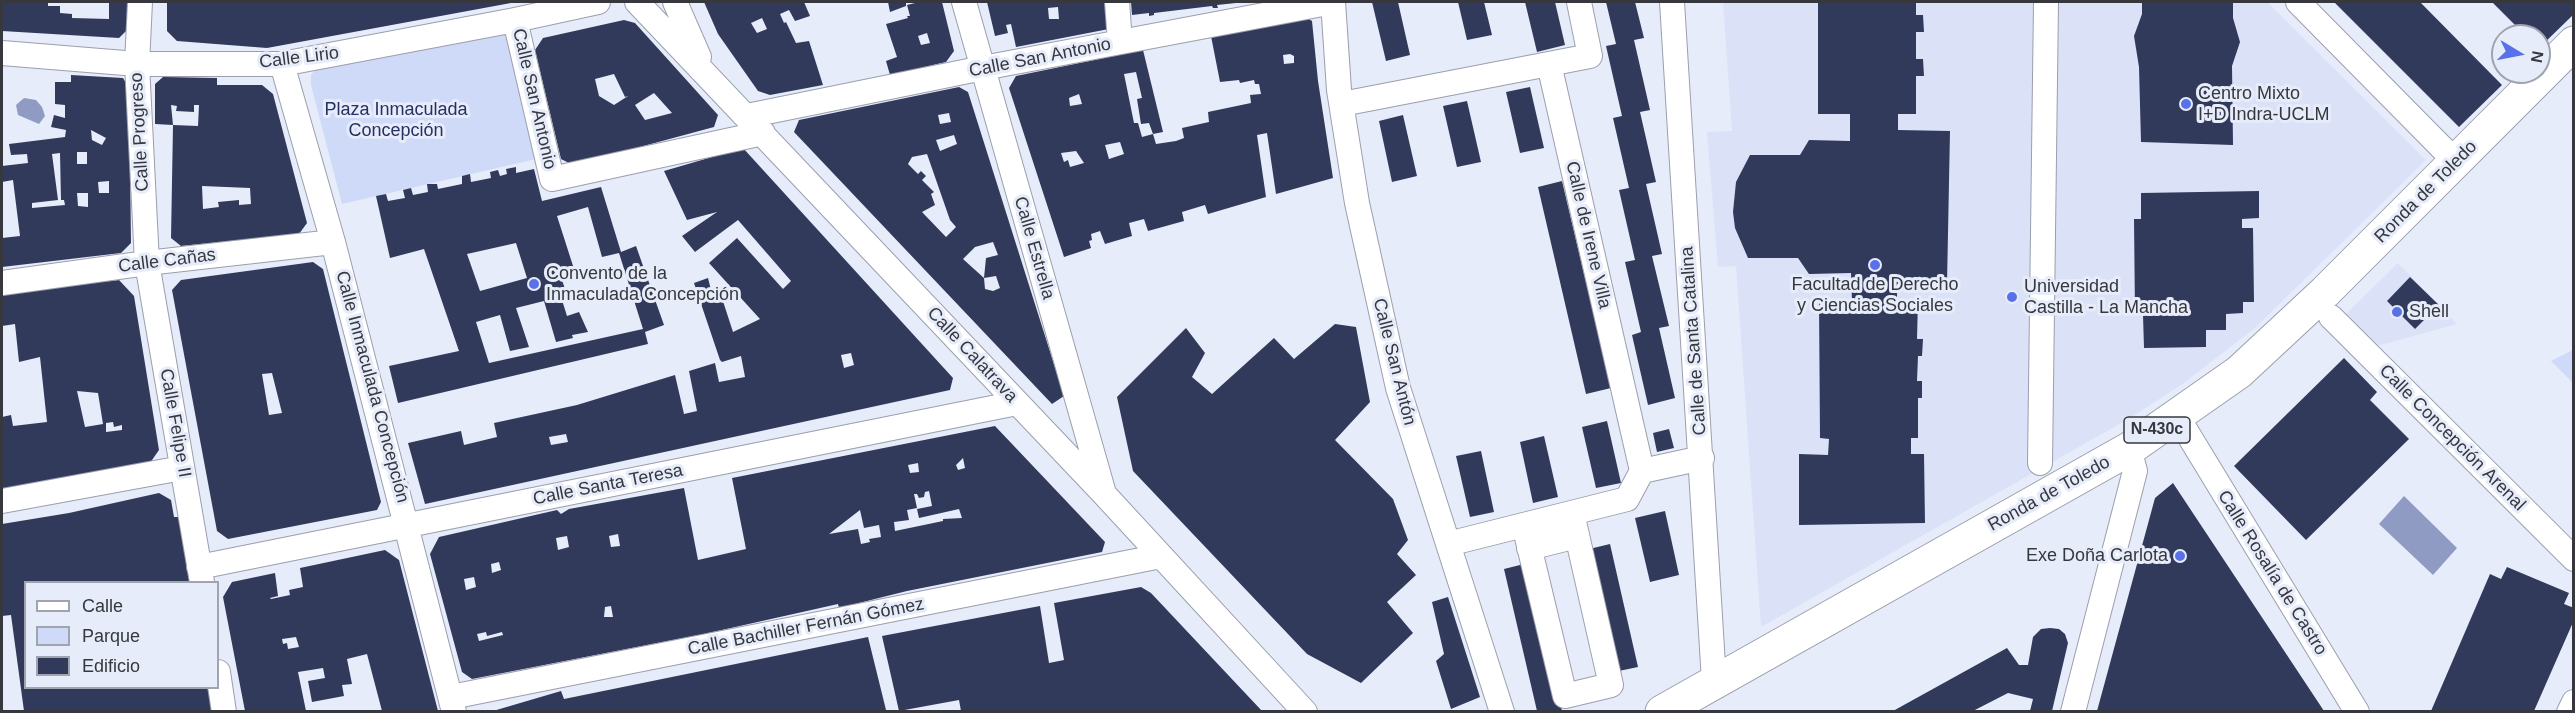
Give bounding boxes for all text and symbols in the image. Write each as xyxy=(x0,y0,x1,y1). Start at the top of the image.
north arrow xyxy=(2491,24,2551,84)
street label: Calle San Antonio xyxy=(507,26,561,172)
street label: Calle San Antonio xyxy=(967,34,1113,82)
street label: Calle Lirio xyxy=(258,42,340,74)
text: N xyxy=(2528,50,2547,64)
street label: Calle Progreso xyxy=(126,72,154,192)
place label: Centro Mixto I+D Indra-UCLM xyxy=(2198,83,2330,125)
marker: Centro Mixto I+D Indra-UCLM xyxy=(2179,97,2193,111)
park label: Plaza Inmaculada Concepción xyxy=(324,99,468,142)
street label: Ronda de Toledo xyxy=(2370,136,2482,248)
street label: Calle de Irene Villa xyxy=(1561,159,1615,311)
street label: Calle Estrella xyxy=(1009,194,1059,302)
street label: Calle Cañas xyxy=(117,244,217,278)
street label: Calle de Santa Catalina xyxy=(1677,246,1711,436)
marker: Facultad de Derecho y Ciencias Sociales xyxy=(1868,258,1882,272)
place label: Convento de la Inmaculada Concepción xyxy=(546,263,739,306)
street label: Calle Inmaculada Concepción xyxy=(331,269,413,505)
place label: Facultad de Derecho y Ciencias Sociales xyxy=(1791,274,1959,316)
place label: Universidad Castilla - La Mancha xyxy=(2024,276,2188,318)
marker: Convento de la Inmaculada Concepción xyxy=(527,277,541,291)
marker: Universidad Castilla - La Mancha xyxy=(2005,290,2019,304)
street label: Calle San Antón xyxy=(1368,296,1420,428)
place label: Shell xyxy=(2409,301,2449,323)
street label: Calle Calatrava xyxy=(922,303,1022,407)
marker: Shell xyxy=(2390,305,2404,319)
street label: Calle Concepción Arenal xyxy=(2374,360,2530,516)
street label: Calle Felipe II xyxy=(155,367,195,479)
road number: N-430c xyxy=(2124,417,2190,443)
street label: Ronda de Toledo xyxy=(1984,452,2114,536)
street label: Calle Santa Teresa xyxy=(531,460,685,510)
street label: Calle Rosalía de Castro xyxy=(2212,487,2332,659)
place label: Exe Doña Carlota xyxy=(2026,545,2168,567)
marker: Exe Doña Carlota xyxy=(2173,549,2187,563)
legend xyxy=(24,581,219,689)
street label: Calle Bachiller Fernán Gómez xyxy=(686,593,926,661)
text: Calle xyxy=(82,596,123,616)
text: Parque xyxy=(82,626,140,646)
text: Edificio xyxy=(82,656,140,676)

